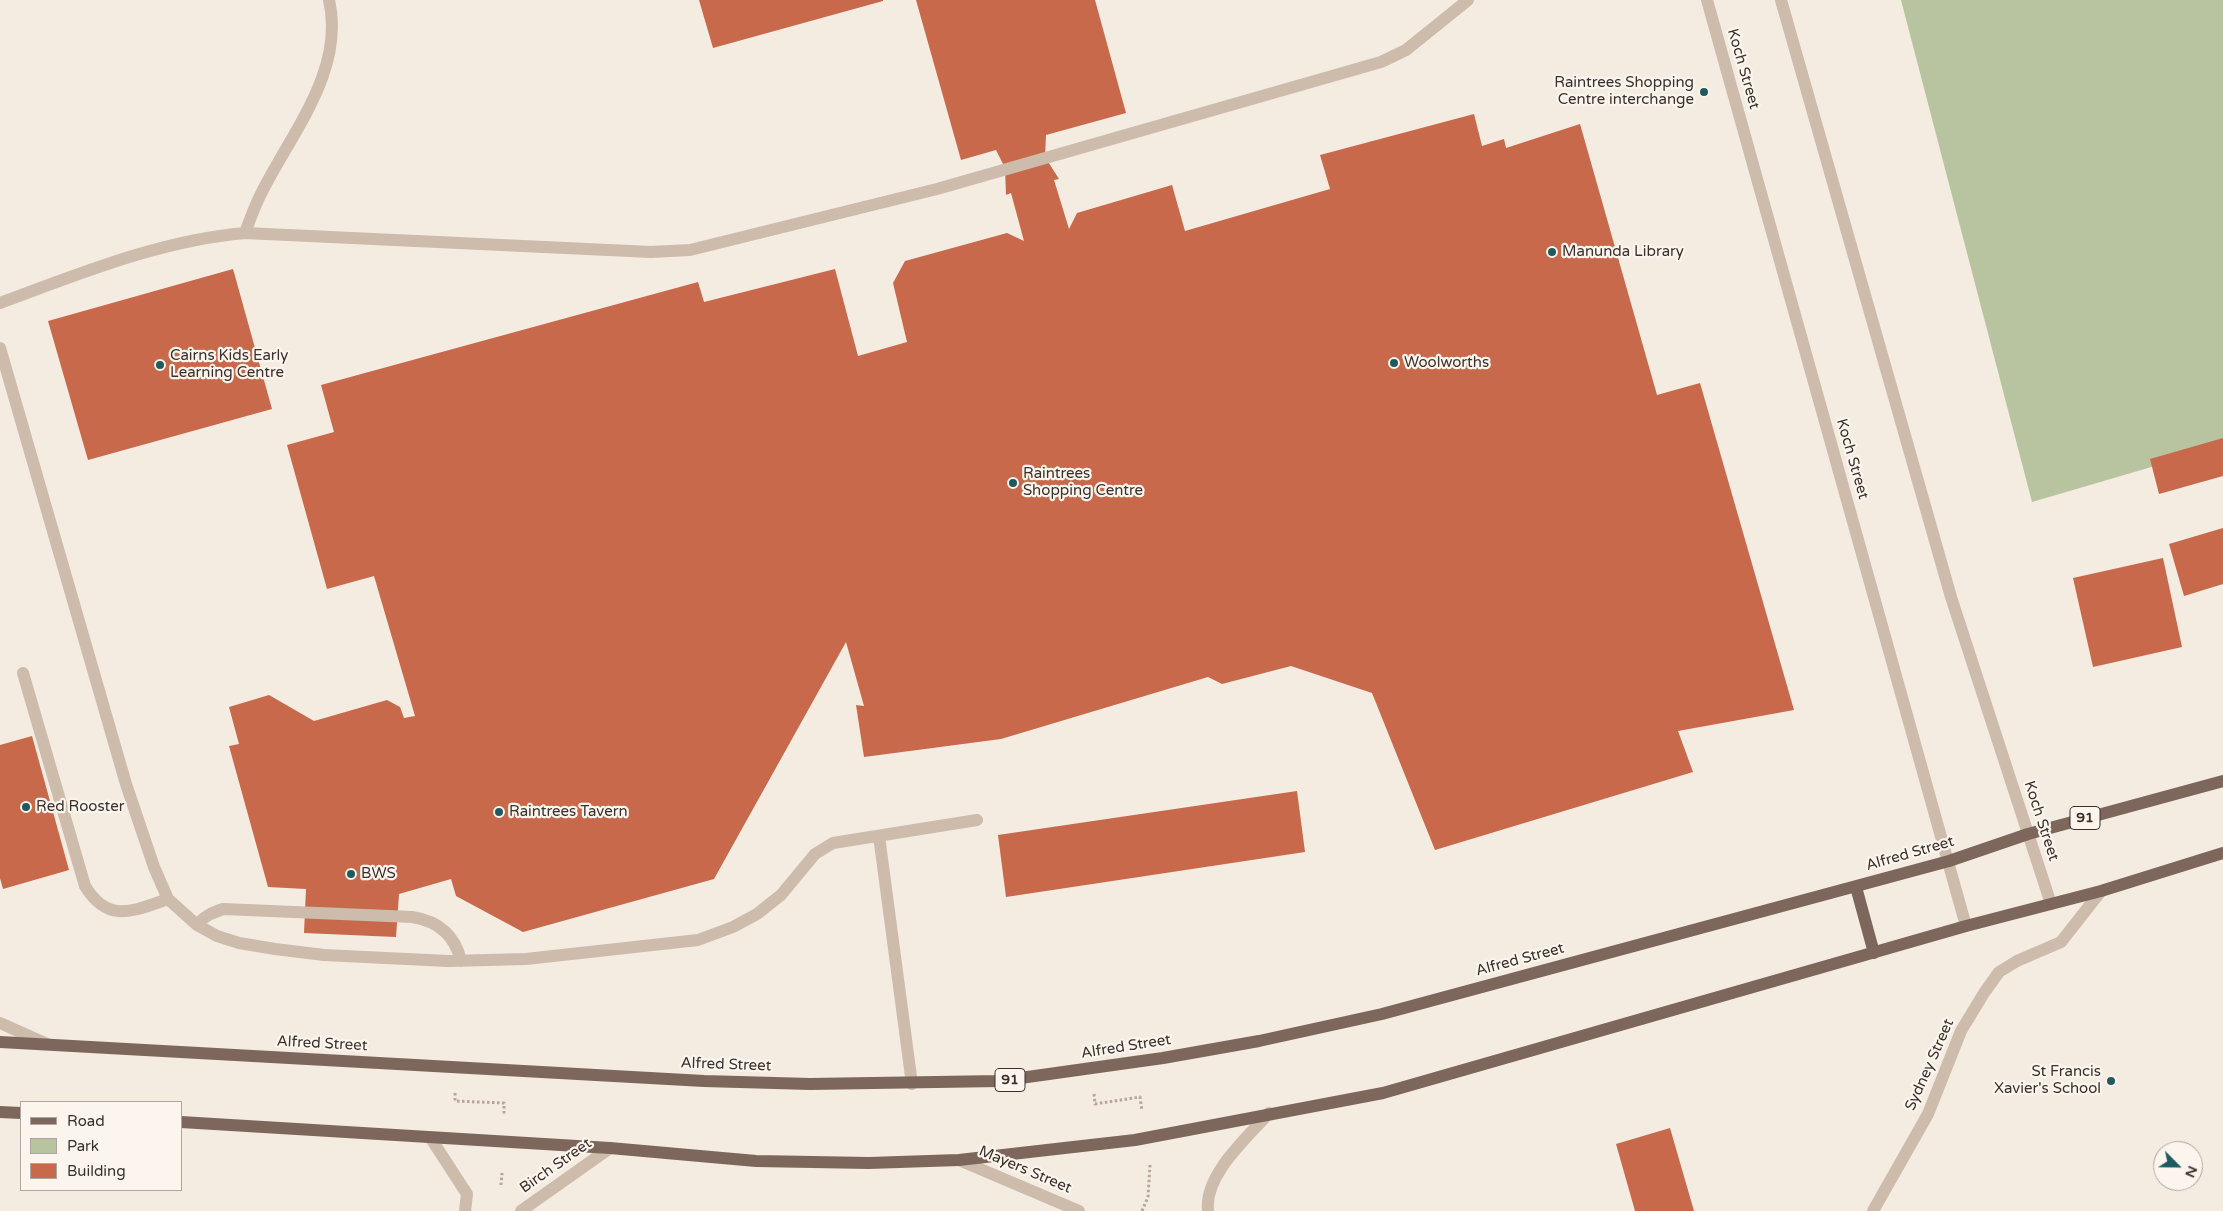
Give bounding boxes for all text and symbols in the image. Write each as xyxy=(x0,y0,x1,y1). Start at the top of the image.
street label: Koch Street xyxy=(1723,27,1763,111)
place label: Raintrees Shopping Centre interchange xyxy=(1554,74,1694,109)
marker: Raintrees Shopping Centre interchange xyxy=(1698,86,1710,98)
place label: Manunda Library xyxy=(1562,243,1684,261)
marker: Manunda Library xyxy=(1546,246,1558,258)
place label: Cairns Kids Early Learning Centre xyxy=(170,347,288,382)
place label: Woolworths xyxy=(1404,354,1489,372)
marker: Woolworths xyxy=(1388,357,1400,369)
marker: Cairns Kids Early Learning Centre xyxy=(154,359,166,371)
street label: Koch Street xyxy=(1832,417,1872,501)
place label: Raintrees Shopping Centre xyxy=(1023,465,1143,500)
marker: Raintrees Shopping Centre xyxy=(1007,477,1019,489)
street label: Koch Street xyxy=(2020,779,2062,863)
place label: Red Rooster xyxy=(36,798,124,816)
marker: Red Rooster xyxy=(20,801,32,813)
place label: Raintrees Tavern xyxy=(509,803,628,821)
marker: Raintrees Tavern xyxy=(493,806,505,818)
road number: 91 xyxy=(2070,806,2100,830)
street label: Alfred Street xyxy=(1864,833,1956,875)
place label: BWS xyxy=(361,865,396,883)
marker: BWS xyxy=(345,868,357,880)
street label: Alfred Street xyxy=(1474,940,1566,980)
street label: Sydney Street xyxy=(1902,1016,1958,1114)
street label: Alfred Street xyxy=(1080,1031,1172,1063)
street label: Alfred Street xyxy=(276,1033,368,1055)
street label: Alfred Street xyxy=(680,1054,772,1076)
place label: St Francis Xavier's School xyxy=(1994,1063,2101,1098)
road number: 91 xyxy=(995,1068,1025,1092)
marker: St Francis Xavier's School xyxy=(2105,1075,2117,1087)
legend xyxy=(20,1101,182,1191)
text: Road xyxy=(67,1112,105,1130)
street label: Birch Street xyxy=(517,1135,595,1197)
text: Park xyxy=(67,1137,99,1155)
north arrow xyxy=(2153,1141,2203,1191)
street label: Mayers Street xyxy=(976,1142,1074,1198)
text: Building xyxy=(67,1162,126,1180)
text: N xyxy=(2181,1163,2201,1180)

